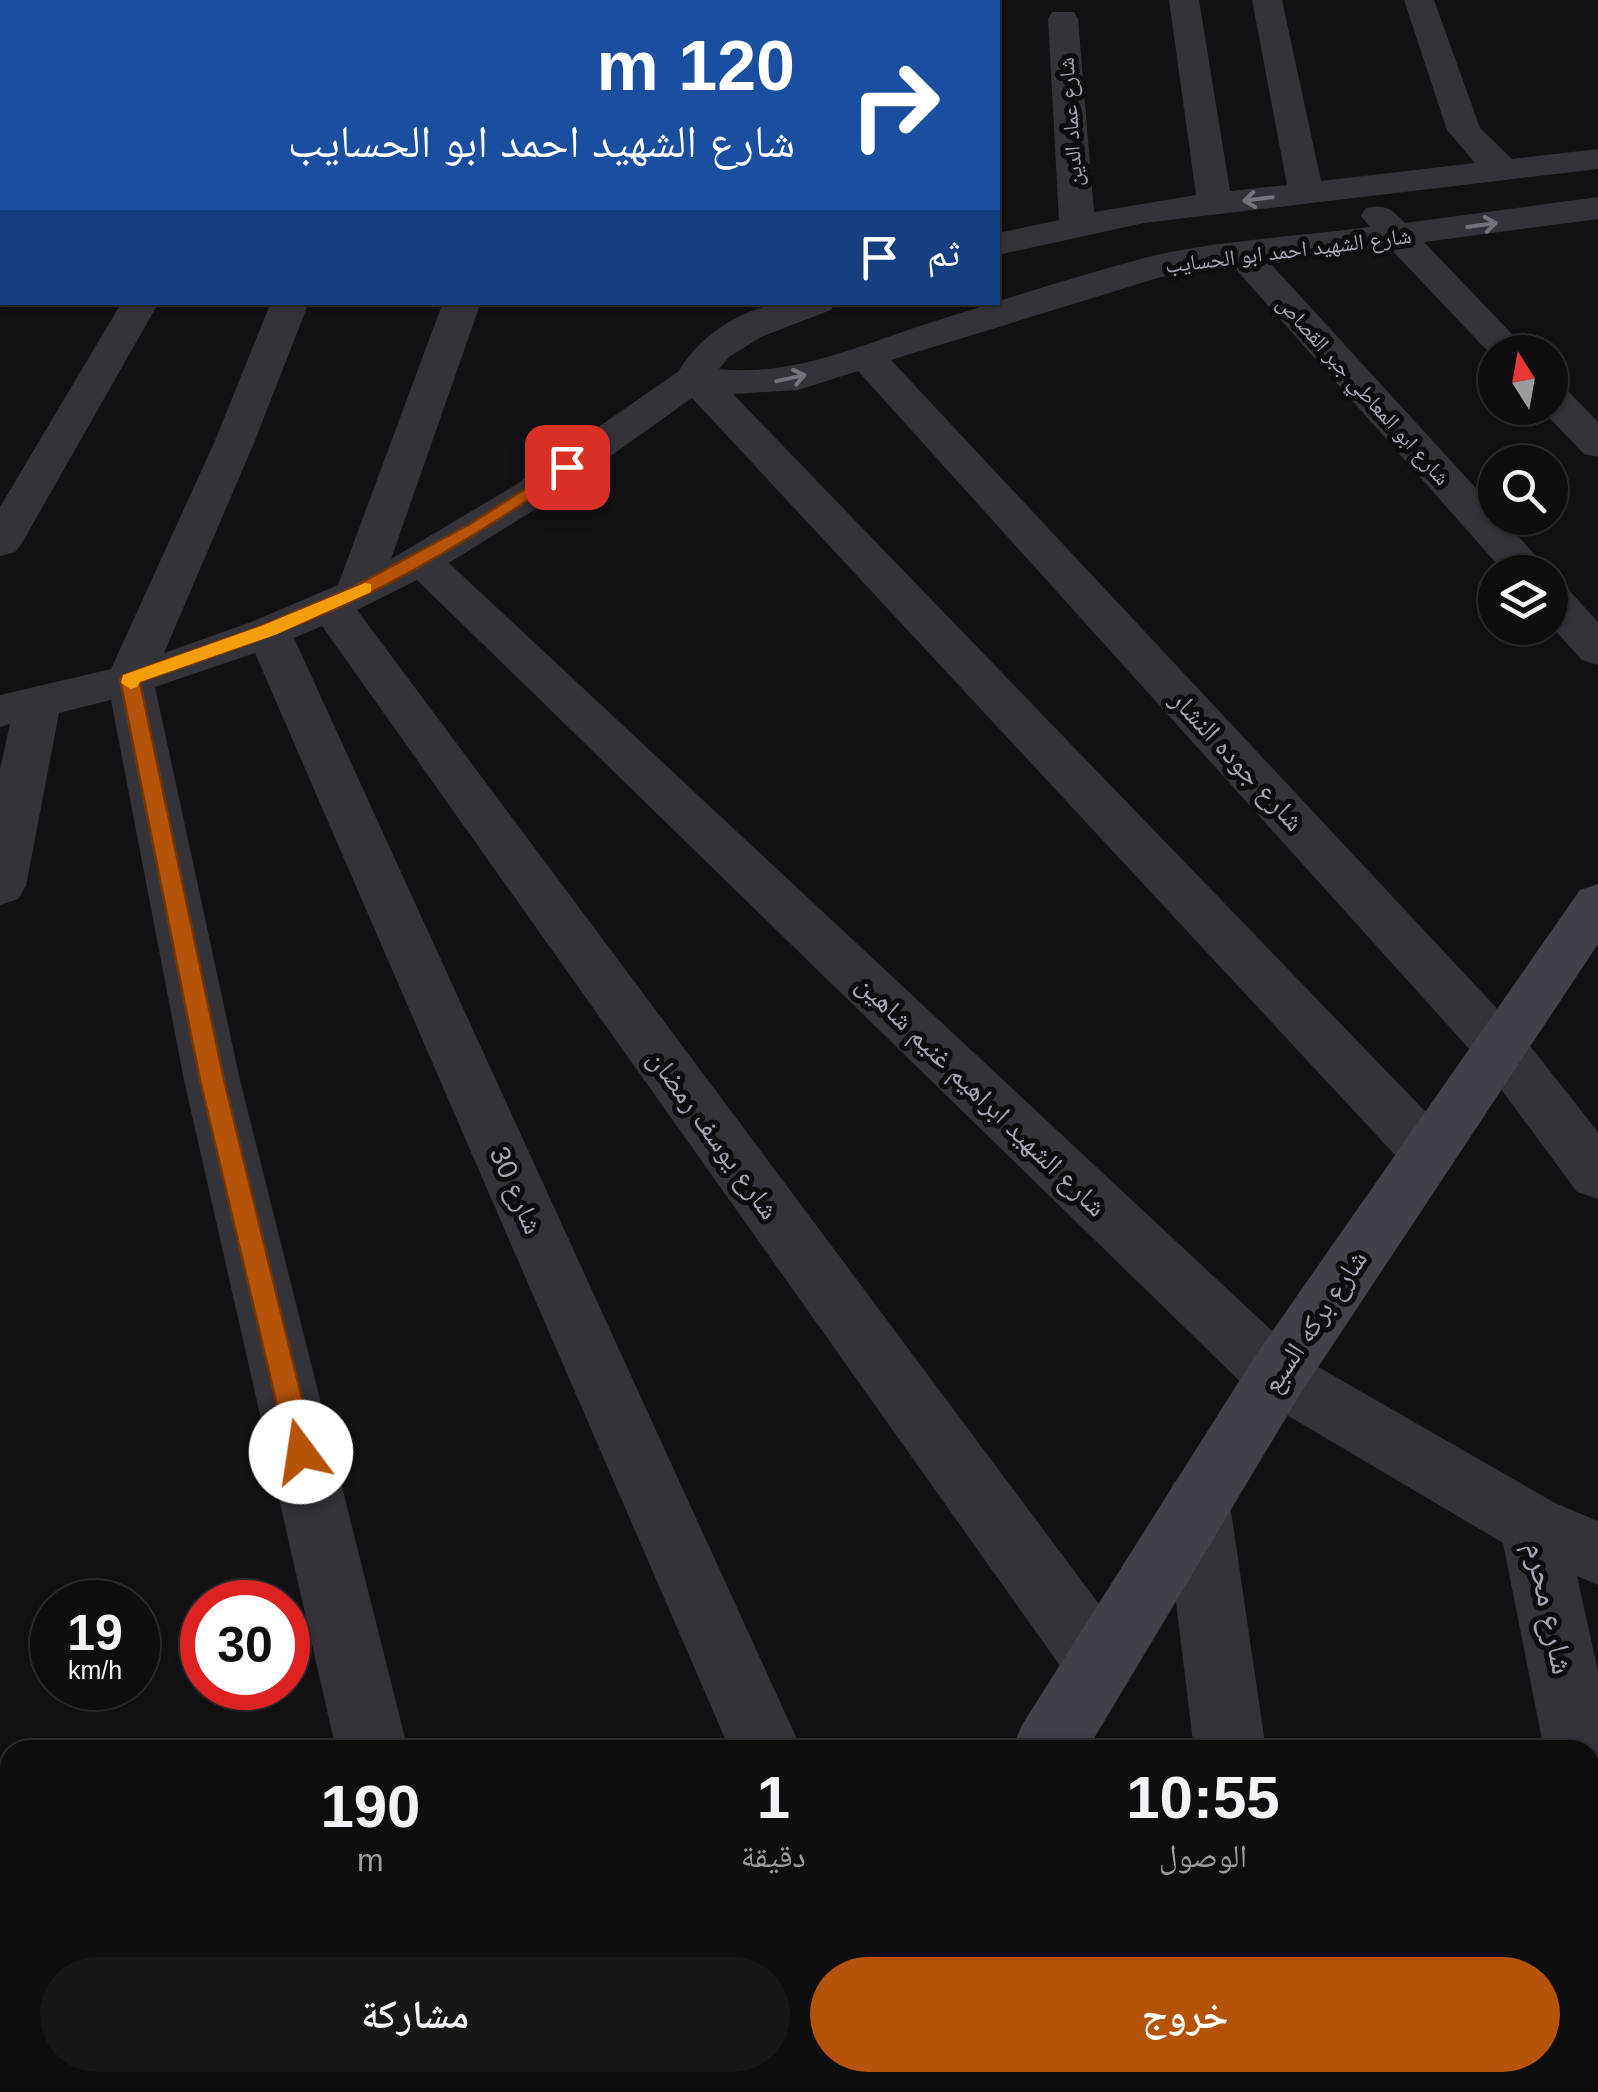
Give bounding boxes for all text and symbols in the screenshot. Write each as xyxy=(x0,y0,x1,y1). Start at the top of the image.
text: 120 m xyxy=(597,27,795,105)
icon: right xyxy=(830,40,960,170)
street label: شارع عماد الدين xyxy=(1054,56,1088,188)
text: شارع الشهيد احمد ابو الحسايب xyxy=(288,116,795,167)
one-way arrow xyxy=(1242,190,1275,209)
one-way arrow xyxy=(1465,215,1497,233)
street label: شارع الشهيد احمد ابو الحسايب xyxy=(1163,223,1413,279)
icon: arrive xyxy=(852,230,907,285)
text: ثم xyxy=(927,232,960,274)
street label: شارع ابو المعاطي جبر القصاص xyxy=(1269,291,1455,493)
north arrow xyxy=(1478,335,1568,425)
map controls xyxy=(1478,335,1568,645)
one-way arrow xyxy=(774,368,806,387)
pin xyxy=(525,425,610,510)
icon: arrive xyxy=(540,440,595,495)
button: search xyxy=(1478,445,1568,535)
button: layers xyxy=(1478,555,1568,645)
street label: شارع جوده النشار xyxy=(1163,683,1310,838)
street label: شارع الشهيد ابراهيم غنيم شاهين xyxy=(849,968,1113,1225)
street label: شارع يوسف رمضان xyxy=(640,1044,785,1226)
street label: شارع 30 xyxy=(482,1142,549,1239)
street label: شارع بركه السبع xyxy=(1255,1244,1375,1399)
position arrow xyxy=(249,1400,353,1504)
street label: شارع محرم xyxy=(1516,1539,1582,1678)
speed limit sign: 30 xyxy=(180,1580,310,1710)
text: 19 xyxy=(67,1605,123,1661)
text: km/h xyxy=(68,1656,122,1684)
text: 1 xyxy=(757,1764,790,1831)
text: 10:55 xyxy=(1126,1764,1280,1831)
text: 190 xyxy=(320,1773,420,1840)
text: دقيقة xyxy=(741,1838,806,1874)
text: الوصول xyxy=(1159,1838,1247,1874)
text: m xyxy=(357,1842,384,1878)
button: مشاركة xyxy=(40,1957,790,2072)
button: خروج xyxy=(810,1957,1560,2072)

